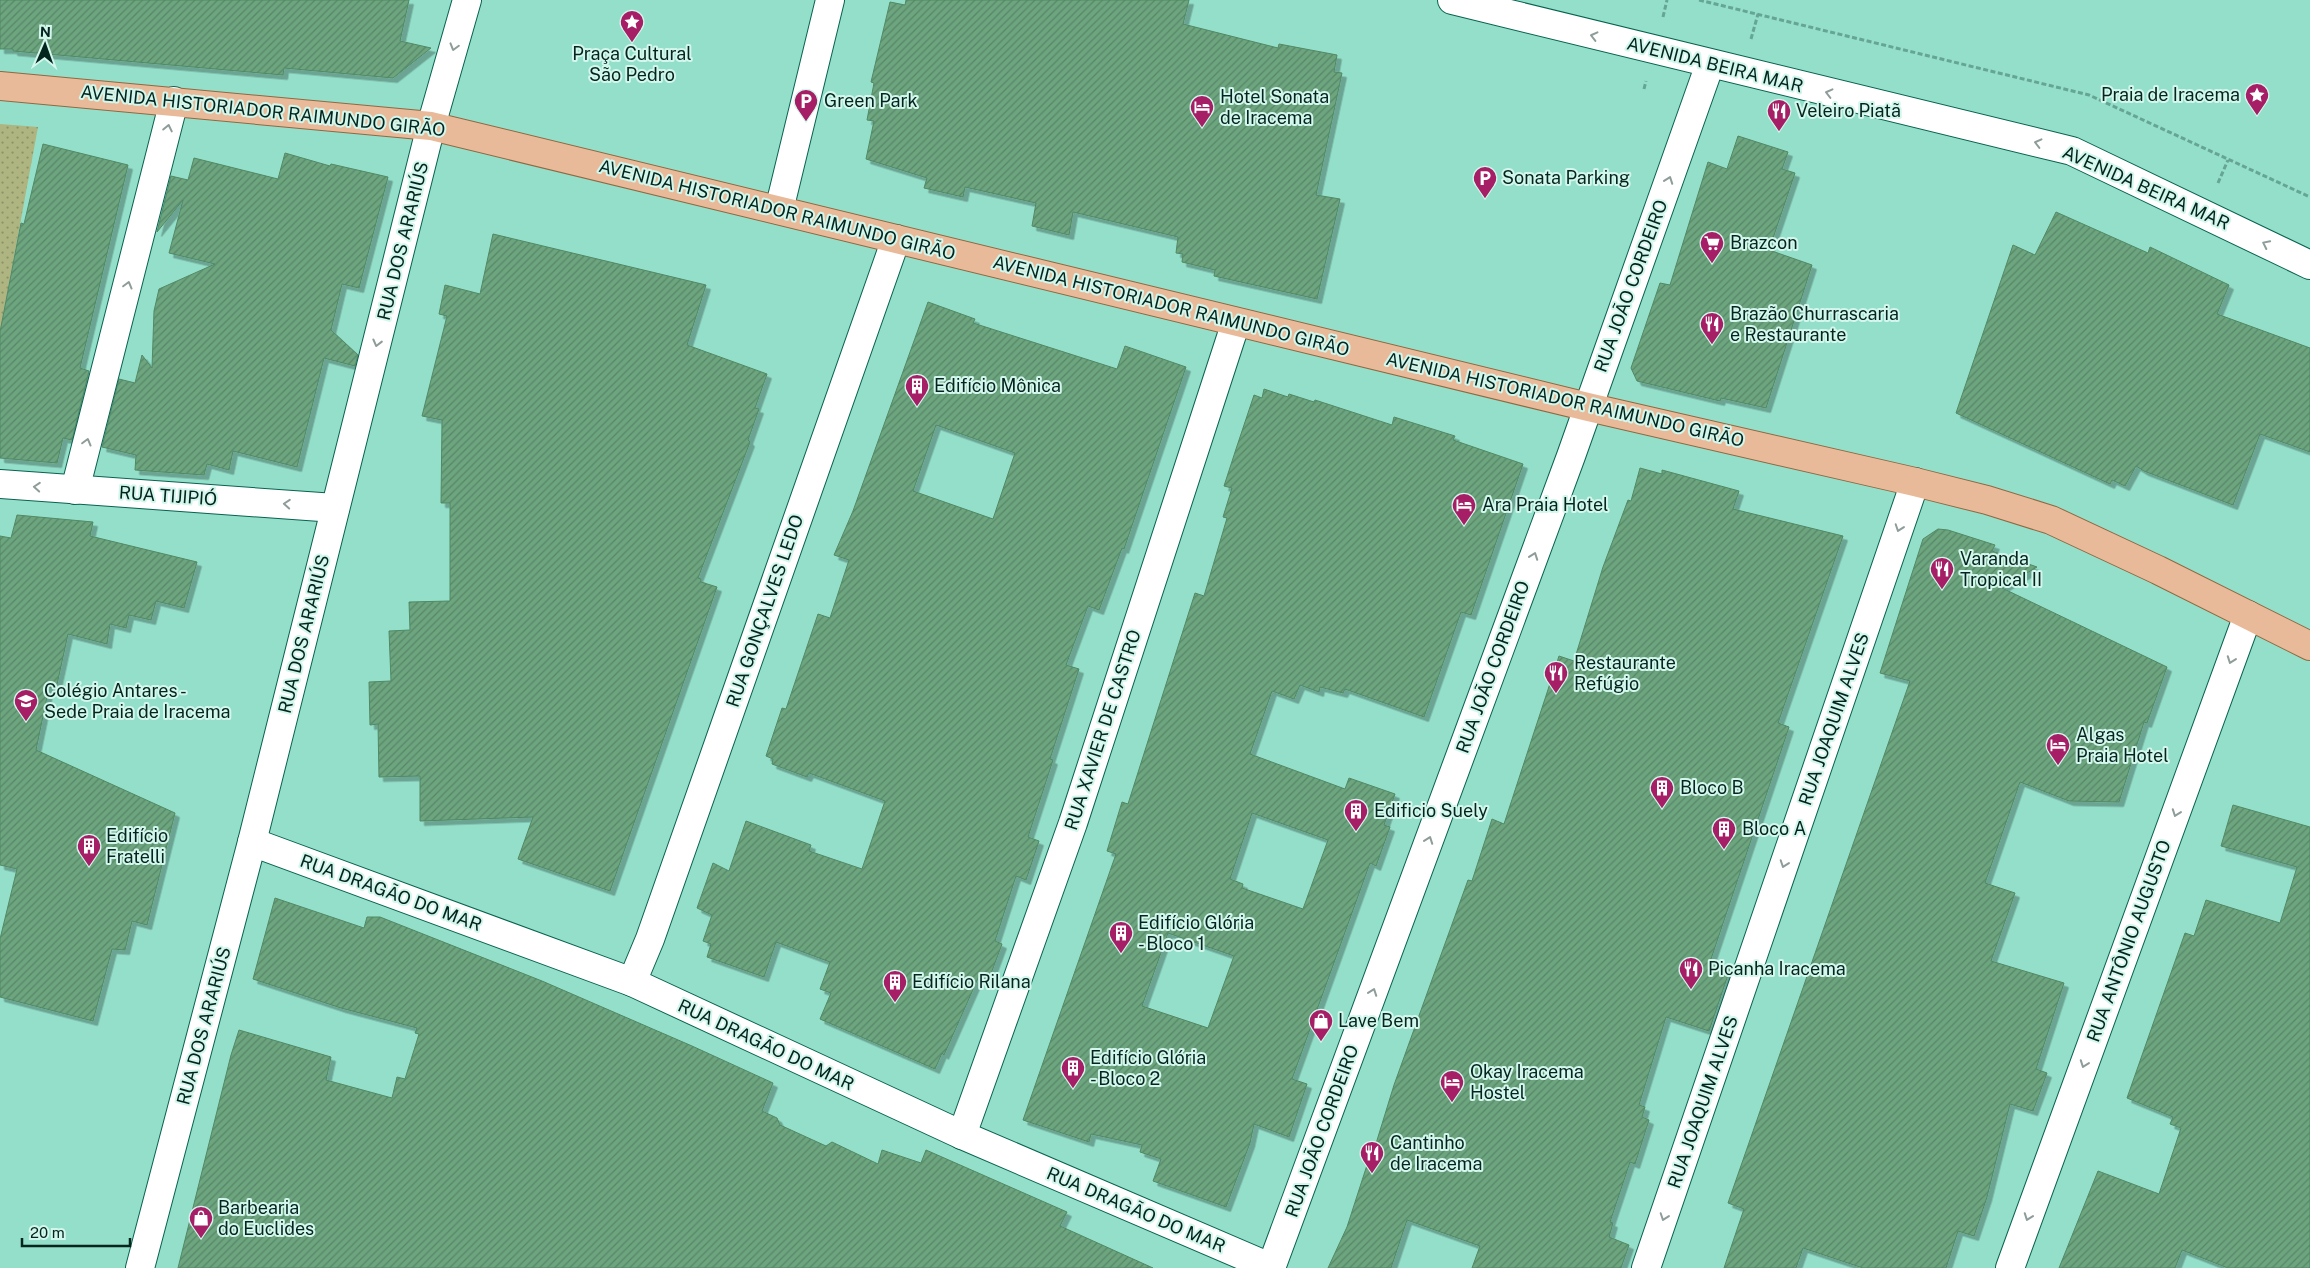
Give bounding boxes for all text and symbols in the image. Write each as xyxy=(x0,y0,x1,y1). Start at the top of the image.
place icon: Praça Cultural São Pedro xyxy=(619,9,645,43)
north arrow xyxy=(20,20,70,70)
text: N xyxy=(40,24,51,40)
one-way arrow xyxy=(1590,31,1599,42)
street label: AVENIDA BEIRA MAR xyxy=(1625,32,1805,97)
one-way arrow xyxy=(449,43,460,51)
place label: Praça Cultural São Pedro xyxy=(572,43,692,85)
street label: AVENIDA HISTORIADOR RAIMUNDO GIRÃO xyxy=(80,80,447,140)
place icon: Praia de Iracema xyxy=(2244,82,2270,116)
place label: Praia de Iracema xyxy=(2101,84,2240,105)
place label: Hotel Sonata de Iracema xyxy=(1220,86,1329,128)
parking icon: Green Park xyxy=(793,88,819,122)
one-way arrow xyxy=(1825,88,1834,99)
place label: Green Park xyxy=(824,90,918,111)
hotel icon: Hotel Sonata de Iracema xyxy=(1189,94,1215,128)
restaurant icon: Veleiro Piatã xyxy=(1766,98,1792,132)
place label: Veleiro Piatã xyxy=(1796,100,1901,121)
one-way arrow xyxy=(163,123,173,132)
one-way arrow xyxy=(2034,138,2043,149)
street label: AVENIDA BEIRA MAR xyxy=(2059,141,2233,234)
street label: AVENIDA HISTORIADOR RAIMUNDO GIRÃO xyxy=(597,154,958,264)
street label: RUA DOS ARARIÚS xyxy=(372,159,432,322)
parking icon: Sonata Parking xyxy=(1472,165,1498,199)
place label: Sonata Parking xyxy=(1502,167,1630,188)
one-way arrow xyxy=(1663,176,1673,185)
street label: RUA JOÃO CORDEIRO xyxy=(1589,196,1672,375)
supermarket icon: Brazcon xyxy=(1699,230,1725,264)
place label: Brazcon xyxy=(1730,232,1798,253)
one-way arrow xyxy=(2262,240,2271,250)
street label: AVENIDA HISTORIADOR RAIMUNDO GIRÃO xyxy=(991,250,1352,360)
one-way arrow xyxy=(122,281,133,290)
place label: Brazão Churrascaria e Restaurante xyxy=(1730,303,1899,345)
restaurant icon: Brazão Churrascaria e Restaurante xyxy=(1699,311,1725,345)
one-way arrow xyxy=(372,338,383,347)
street label: AVENIDA HISTORIADOR RAIMUNDO GIRÃO xyxy=(1384,347,1746,451)
building icon: Edifício Mônica xyxy=(904,373,930,407)
place label: Edifício Mônica xyxy=(934,375,1061,396)
one-way arrow xyxy=(81,438,92,447)
street label: RUA TIJIPIÓ xyxy=(118,481,218,509)
one-way arrow xyxy=(33,482,41,493)
hotel icon: Ara Praia Hotel xyxy=(1451,492,1477,526)
place label: Ara Praia Hotel xyxy=(1482,494,1609,515)
one-way arrow xyxy=(282,499,290,510)
street label: RUA GONÇALVES LEDO xyxy=(722,512,807,710)
one-way arrow xyxy=(1895,524,1905,532)
place label: Varanda Tropical II xyxy=(1960,548,2042,590)
street label: RUA DOS ARARIÚS xyxy=(273,552,333,715)
one-way arrow xyxy=(1528,552,1538,561)
restaurant icon: Varanda Tropical II xyxy=(1929,556,1955,590)
street label: RUA JOÃO CORDEIRO xyxy=(1451,577,1534,756)
street label: RUA XAVIER DE CASTRO xyxy=(1060,627,1145,833)
street label: RUA JOAQUIM ALVES xyxy=(1794,630,1873,808)
place label: Restaurante Refúgio xyxy=(1574,652,1676,694)
one-way arrow xyxy=(2227,656,2237,664)
restaurant icon: Restaurante Refúgio xyxy=(1543,660,1569,694)
place label: Colégio Antares - Sede Praia de Iracema xyxy=(44,680,230,722)
school or university icon: Colégio Antares - Sede Praia de Iracema xyxy=(13,688,39,722)
place label: Algas Praia Hotel xyxy=(2076,724,2169,766)
hotel icon: Algas Praia Hotel xyxy=(2045,732,2071,766)
building icon: Bloco B xyxy=(1649,775,1675,809)
place label: Bloco B xyxy=(1680,777,1743,798)
building icon: Edificio Suely xyxy=(1343,798,1369,832)
place label: Edificio Suely xyxy=(1374,800,1488,821)
one-way arrow xyxy=(2172,808,2182,817)
building icon: Bloco A xyxy=(1711,816,1737,850)
place label: Bloco A xyxy=(1742,818,1806,839)
place label: Edifício Fratelli xyxy=(106,825,168,867)
building icon: Edifício Fratelli xyxy=(76,833,102,867)
one-way arrow xyxy=(1423,836,1433,845)
street label: RUA ANTÔNIO AUGUSTO xyxy=(2082,837,2175,1045)
street label: RUA DRAGÃO DO MAR xyxy=(297,849,485,935)
one-way arrow xyxy=(1780,860,1790,868)
place label: Edifício Glória - Bloco 1 xyxy=(1138,912,1254,954)
building icon: Edifício Glória - Bloco 1 xyxy=(1108,920,1134,954)
street label: RUA DOS ARARIÚS xyxy=(171,944,235,1107)
restaurant icon: Picanha Iracema xyxy=(1678,956,1704,990)
place label: Picanha Iracema xyxy=(1708,958,1846,979)
building icon: Edifício Rilana xyxy=(882,969,908,1003)
place label: Edifício Rilana xyxy=(912,971,1031,992)
one-way arrow xyxy=(1367,989,1377,997)
street label: RUA DRAGÃO DO MAR xyxy=(675,994,858,1095)
shop icon: Lave Bem xyxy=(1308,1008,1334,1042)
place label: Lave Bem xyxy=(1338,1010,1419,1031)
street label: RUA JOAQUIM ALVES xyxy=(1663,1013,1742,1191)
street label: RUA JOÃO CORDEIRO xyxy=(1280,1041,1363,1220)
place label: Edifício Glória - Bloco 2 xyxy=(1090,1047,1206,1089)
building icon: Edifício Glória - Bloco 2 xyxy=(1060,1055,1086,1089)
one-way arrow xyxy=(2080,1060,2090,1068)
place label: Okay Iracema Hostel xyxy=(1470,1061,1584,1103)
hotel icon: Okay Iracema Hostel xyxy=(1439,1069,1465,1103)
place label: Cantinho de Iracema xyxy=(1390,1132,1482,1174)
restaurant icon: Cantinho de Iracema xyxy=(1359,1140,1385,1174)
street label: RUA DRAGÃO DO MAR xyxy=(1044,1161,1229,1257)
place label: Barbearia do Euclides xyxy=(218,1197,314,1239)
shop icon: Barbearia do Euclides xyxy=(188,1205,214,1239)
one-way arrow xyxy=(1660,1212,1670,1221)
one-way arrow xyxy=(2024,1212,2034,1221)
scale bar xyxy=(22,1216,130,1248)
text: 20 m xyxy=(30,1224,65,1241)

